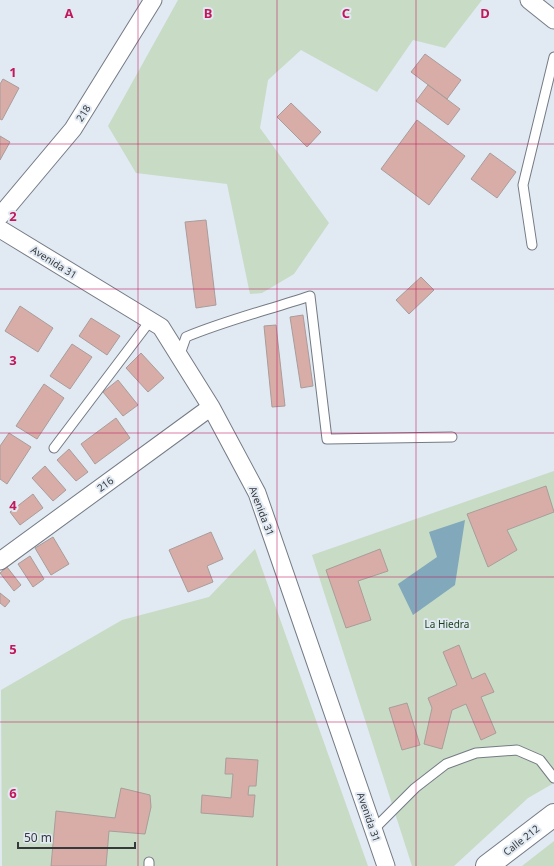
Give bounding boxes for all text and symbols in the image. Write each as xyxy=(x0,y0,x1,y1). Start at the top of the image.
text: A xyxy=(65,4,74,22)
text: B xyxy=(204,4,212,22)
text: C xyxy=(342,4,350,22)
text: D xyxy=(480,4,490,22)
text: 1 xyxy=(9,63,17,81)
street label: 218 xyxy=(73,102,94,124)
text: 2 xyxy=(9,207,17,225)
street label: Avenida 31 xyxy=(28,242,80,282)
text: 3 xyxy=(9,351,17,369)
street label: 216 xyxy=(94,473,116,495)
street label: Avenida 31 xyxy=(246,484,278,538)
text: 4 xyxy=(9,496,17,514)
park label: La Hiedra xyxy=(425,617,469,631)
text: 5 xyxy=(9,640,17,658)
text: 6 xyxy=(9,784,17,802)
street label: Avenida 31 xyxy=(354,790,384,844)
street label: Calle 212 xyxy=(500,821,542,859)
scale bar xyxy=(18,824,135,850)
text: 50 m xyxy=(24,829,52,846)

